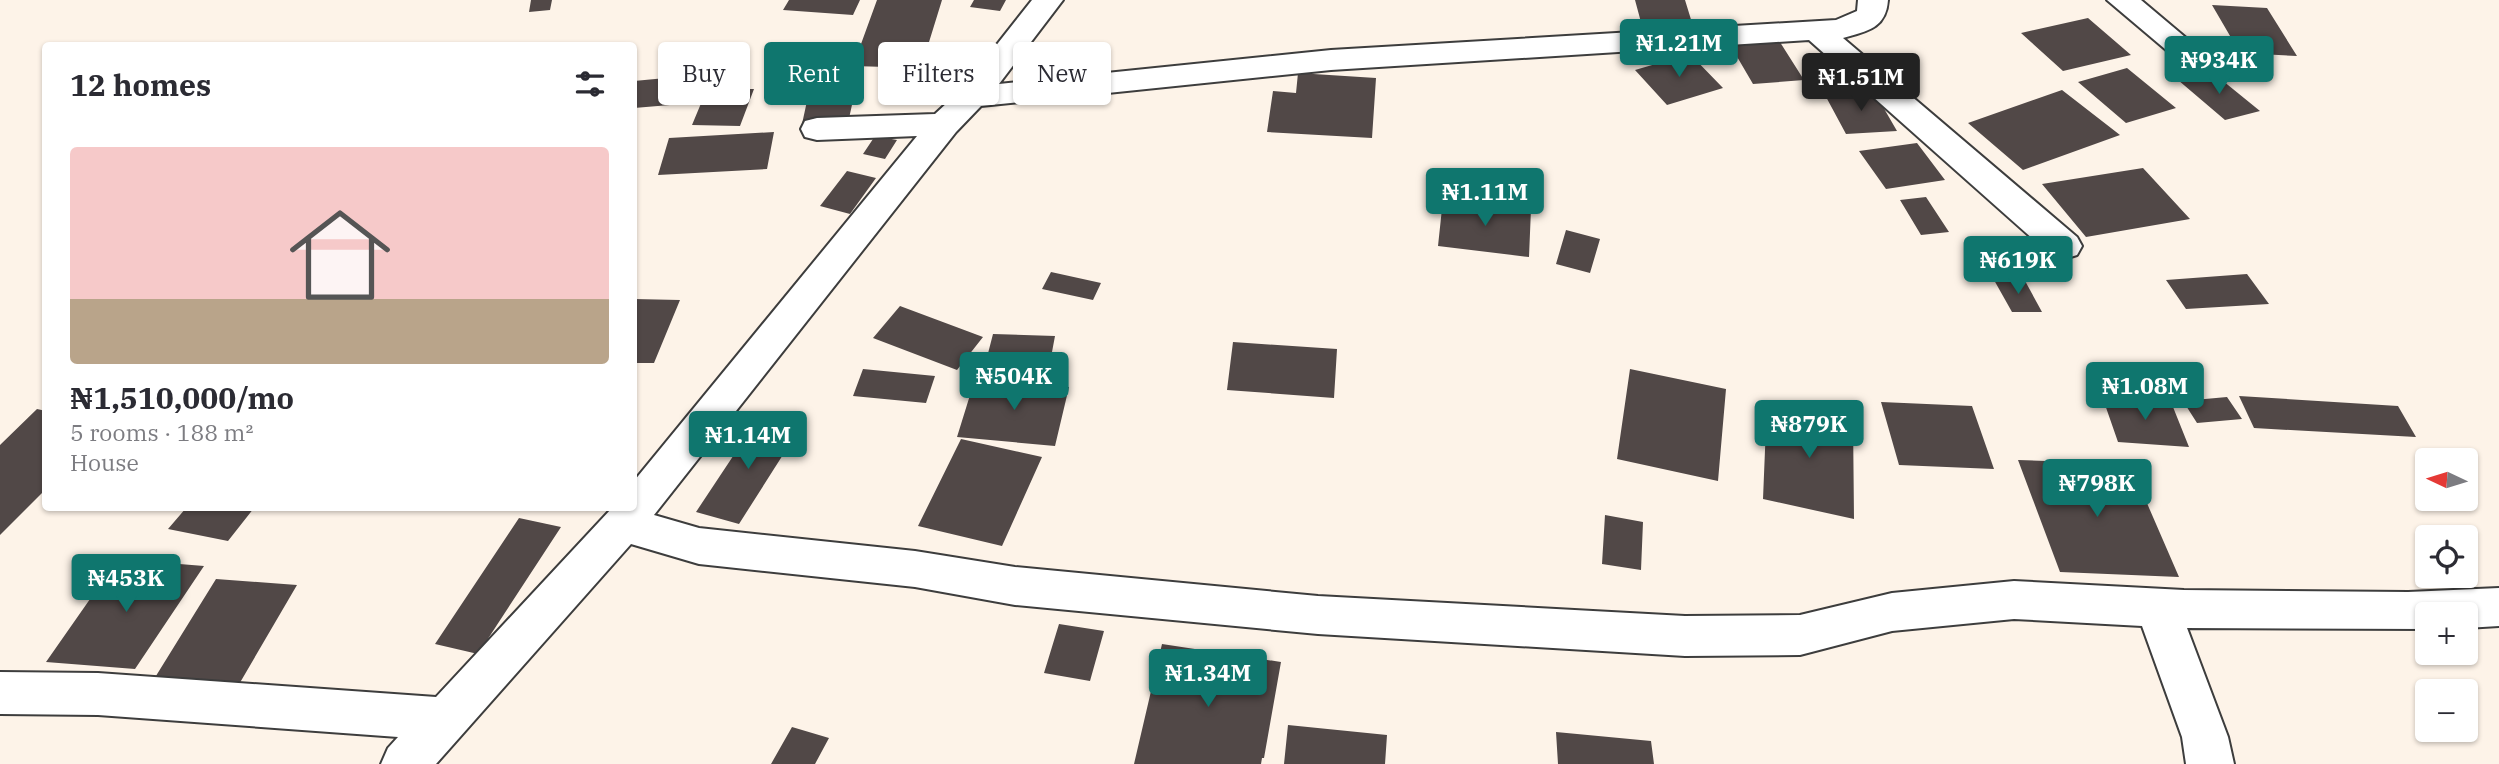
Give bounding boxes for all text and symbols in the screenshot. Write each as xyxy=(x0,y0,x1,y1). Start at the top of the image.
pin: ₦1.21M xyxy=(1622,20,1736,79)
text: ₦1.21M xyxy=(1636,27,1722,57)
pin: ₦934K xyxy=(2170,36,2268,96)
chip: Buy xyxy=(658,42,750,105)
chip: Rent xyxy=(764,42,864,105)
chip: Filters xyxy=(878,42,999,105)
chip: New xyxy=(1013,42,1111,105)
text: ₦934K xyxy=(2181,44,2257,74)
pin: ₦1.51M xyxy=(1804,54,1918,113)
text: ₦1.51M xyxy=(1818,61,1904,91)
text: 12 homes xyxy=(70,65,211,104)
icon: filters xyxy=(571,65,609,103)
pin: ₦1.11M xyxy=(1428,168,1542,228)
text: ₦1.11M xyxy=(1442,176,1528,206)
icon: home xyxy=(277,192,403,318)
pin: ₦619K xyxy=(1969,236,2067,296)
text: ₦619K xyxy=(1980,244,2056,274)
pin: ₦504K xyxy=(965,352,1063,412)
text: ₦504K xyxy=(976,360,1052,390)
pin: ₦1.08M xyxy=(2088,362,2202,422)
text: ₦1.08M xyxy=(2102,370,2188,400)
text: ₦1,510,000/mo xyxy=(70,378,294,417)
pin: ₦879K xyxy=(1760,400,1858,460)
text: ₦879K xyxy=(1771,408,1847,438)
pin: ₦1.14M xyxy=(691,412,805,471)
text: 5 rooms · 188 m² xyxy=(70,417,253,447)
text: ₦1.14M xyxy=(705,419,791,449)
text: House xyxy=(70,447,139,477)
north arrow xyxy=(2415,448,2478,511)
map controls xyxy=(2415,448,2478,742)
pin: ₦798K xyxy=(2048,460,2146,519)
text: ₦798K xyxy=(2059,467,2135,497)
button: locate xyxy=(2415,525,2478,588)
pin: ₦453K xyxy=(77,554,175,614)
text: ₦453K xyxy=(88,562,164,592)
button: + xyxy=(2415,602,2478,665)
pin: ₦1.34M xyxy=(1151,650,1265,709)
text: ₦1.34M xyxy=(1165,657,1251,687)
button: − xyxy=(2415,679,2478,742)

